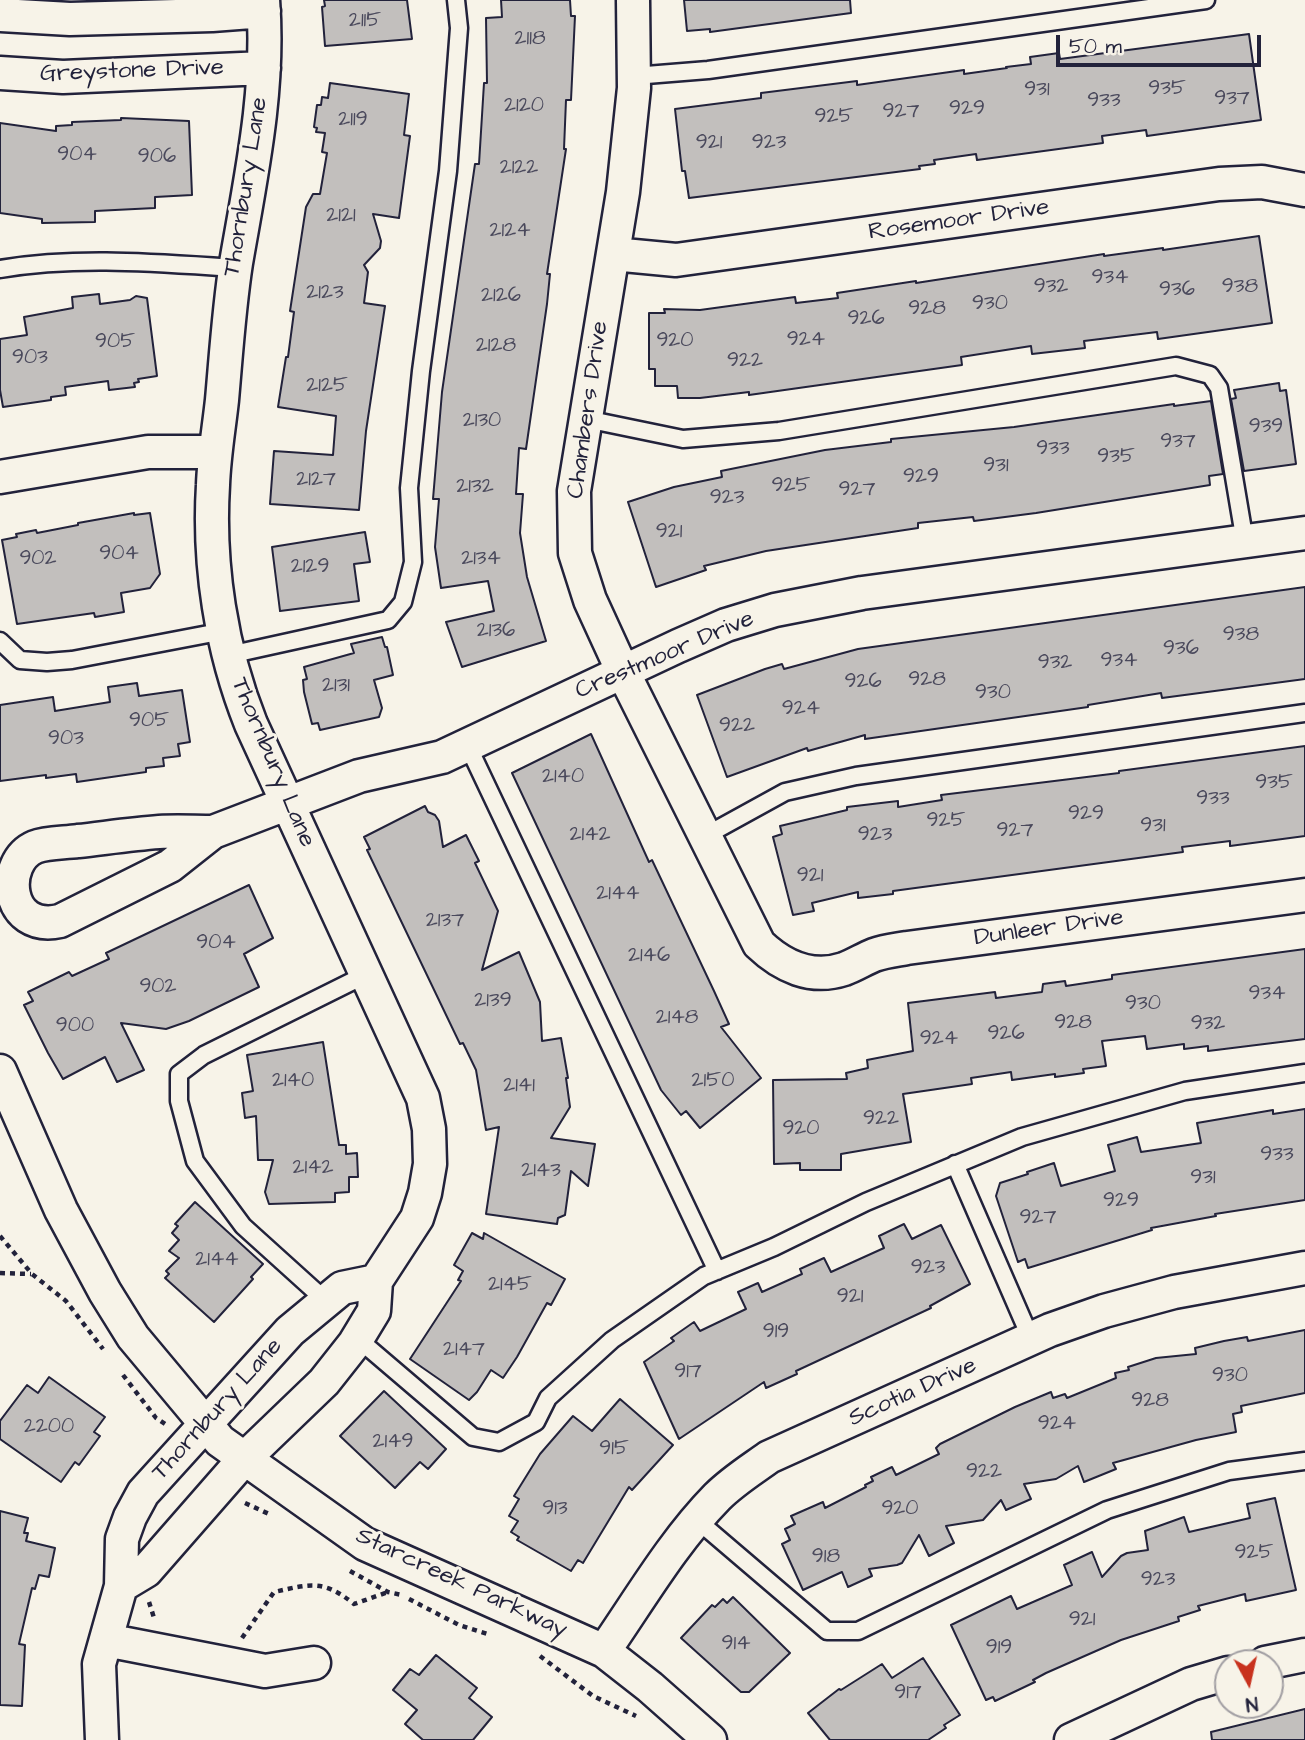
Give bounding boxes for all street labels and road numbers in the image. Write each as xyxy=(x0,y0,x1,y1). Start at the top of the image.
street label: Greystone Drive xyxy=(40,54,224,90)
street label: Thornbury Lane xyxy=(219,95,275,279)
street label: Rosemoor Drive xyxy=(867,194,1051,248)
street label: Chambers Drive xyxy=(562,319,616,501)
street label: Crestmoor Drive xyxy=(571,605,759,707)
street label: Thornbury Lane xyxy=(223,674,321,852)
street label: Dunleer Drive xyxy=(973,904,1125,954)
street label: Thornbury Lane xyxy=(147,1333,289,1487)
street label: Scotia Drive xyxy=(845,1352,981,1434)
street label: Starcreek Parkway xyxy=(351,1522,571,1646)

